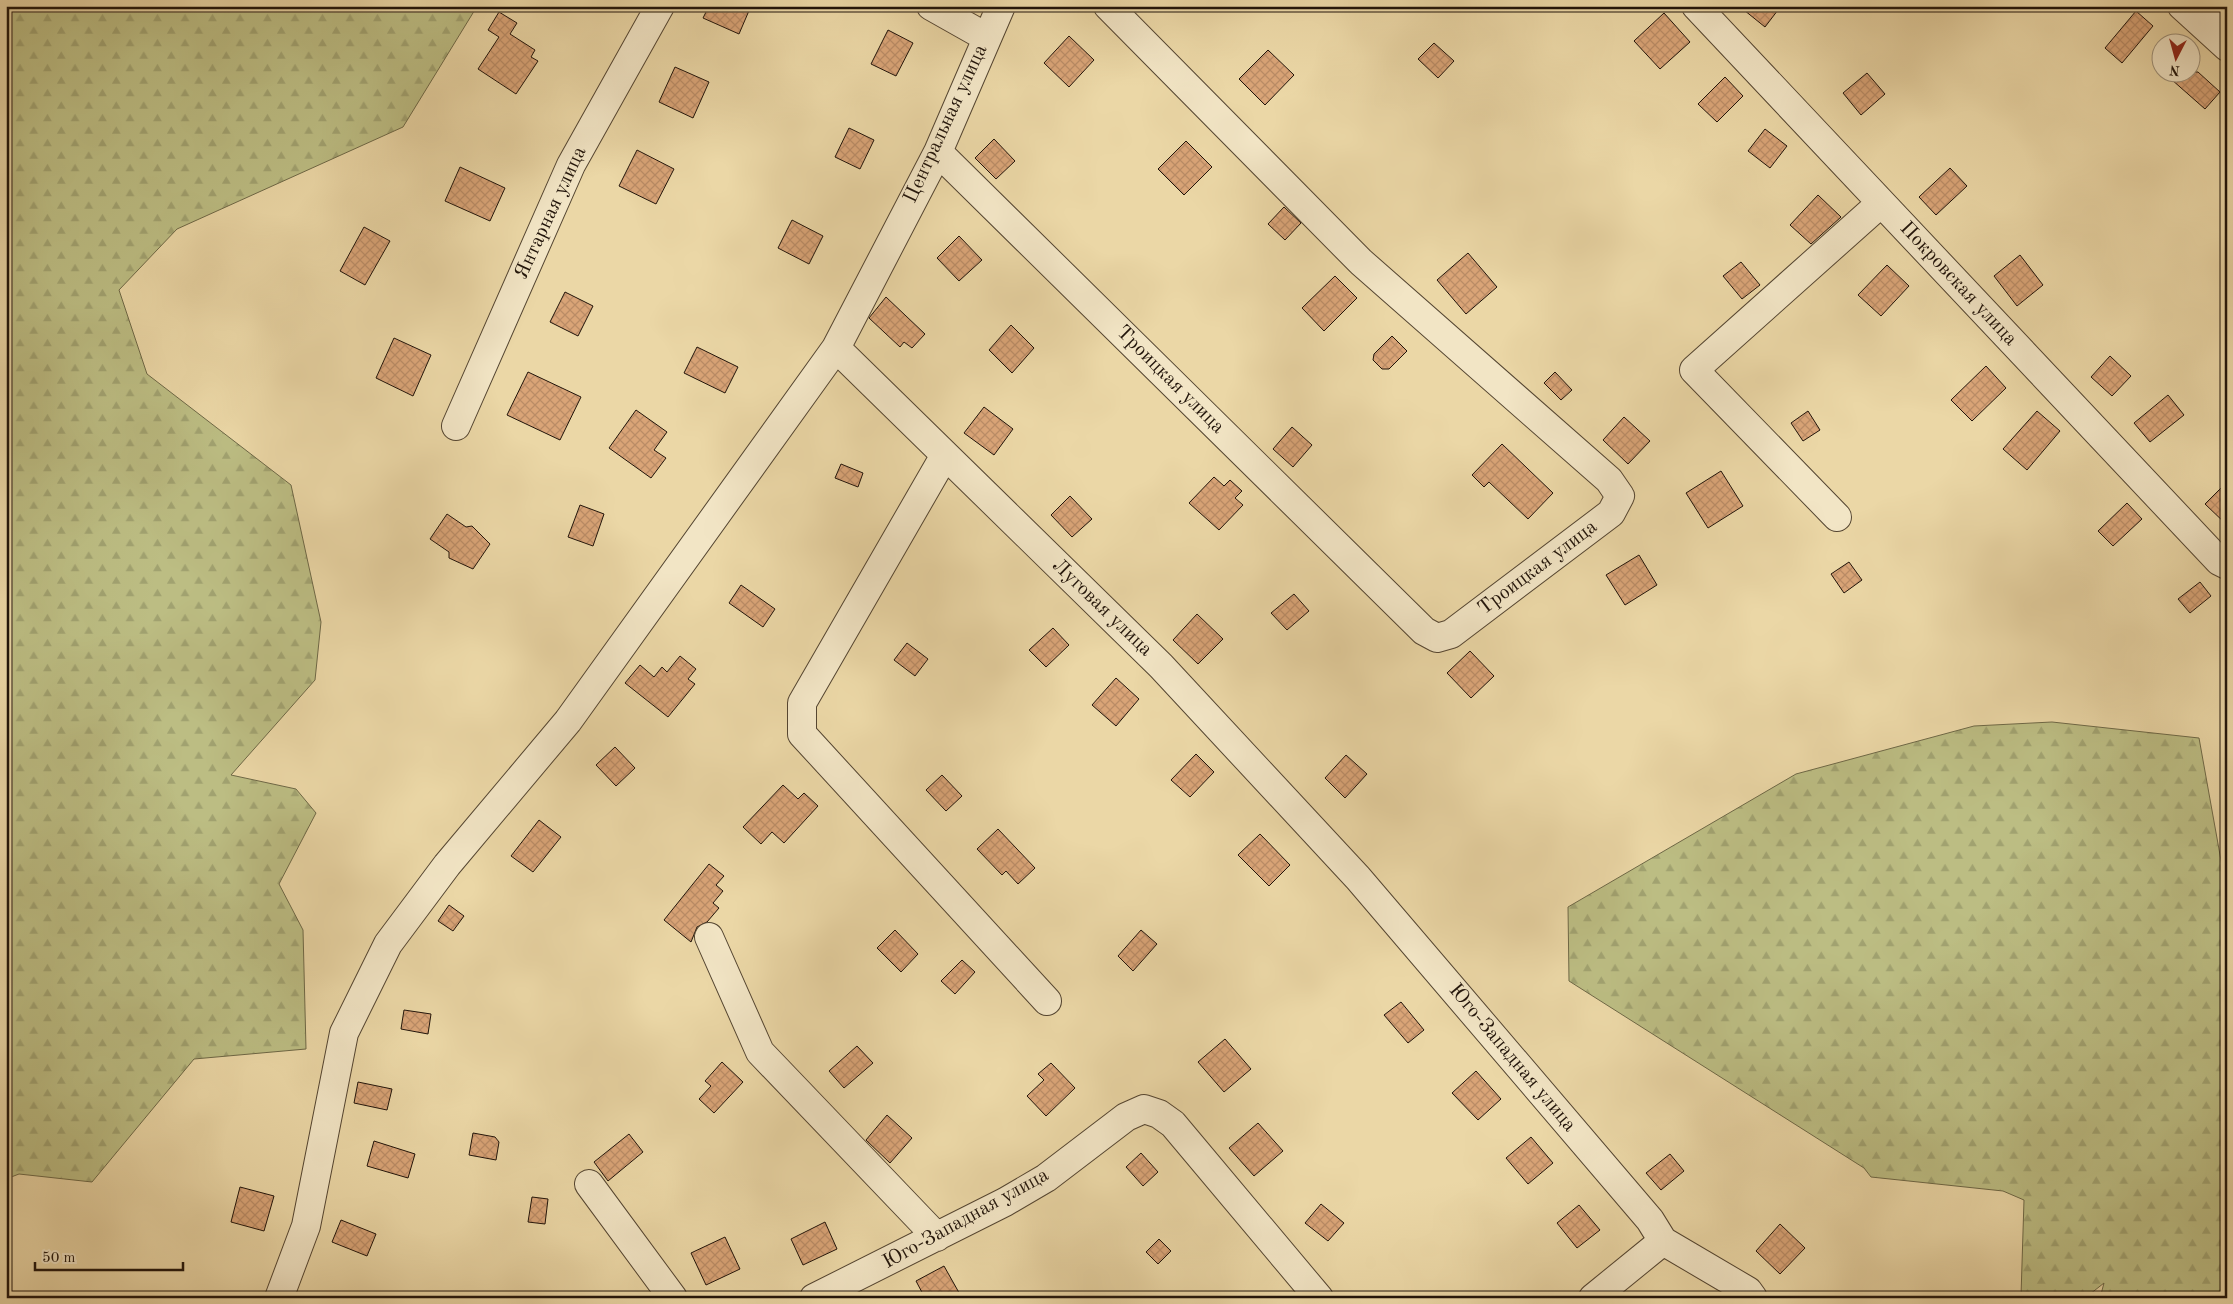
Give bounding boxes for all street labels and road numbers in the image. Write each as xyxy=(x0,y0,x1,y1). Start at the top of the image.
street label: Центральная улица xyxy=(901,42,992,206)
street label: Янтарная улица xyxy=(512,144,590,282)
street label: Покровская улица xyxy=(1896,218,2020,350)
street label: Троицкая улица xyxy=(1112,322,1228,438)
street label: Троицкая улица xyxy=(1475,517,1601,619)
street label: Луговая улица xyxy=(1048,556,1156,661)
street label: Юго-Западная улица xyxy=(1445,980,1580,1136)
street label: Юго-Западная улица xyxy=(880,1165,1052,1273)

